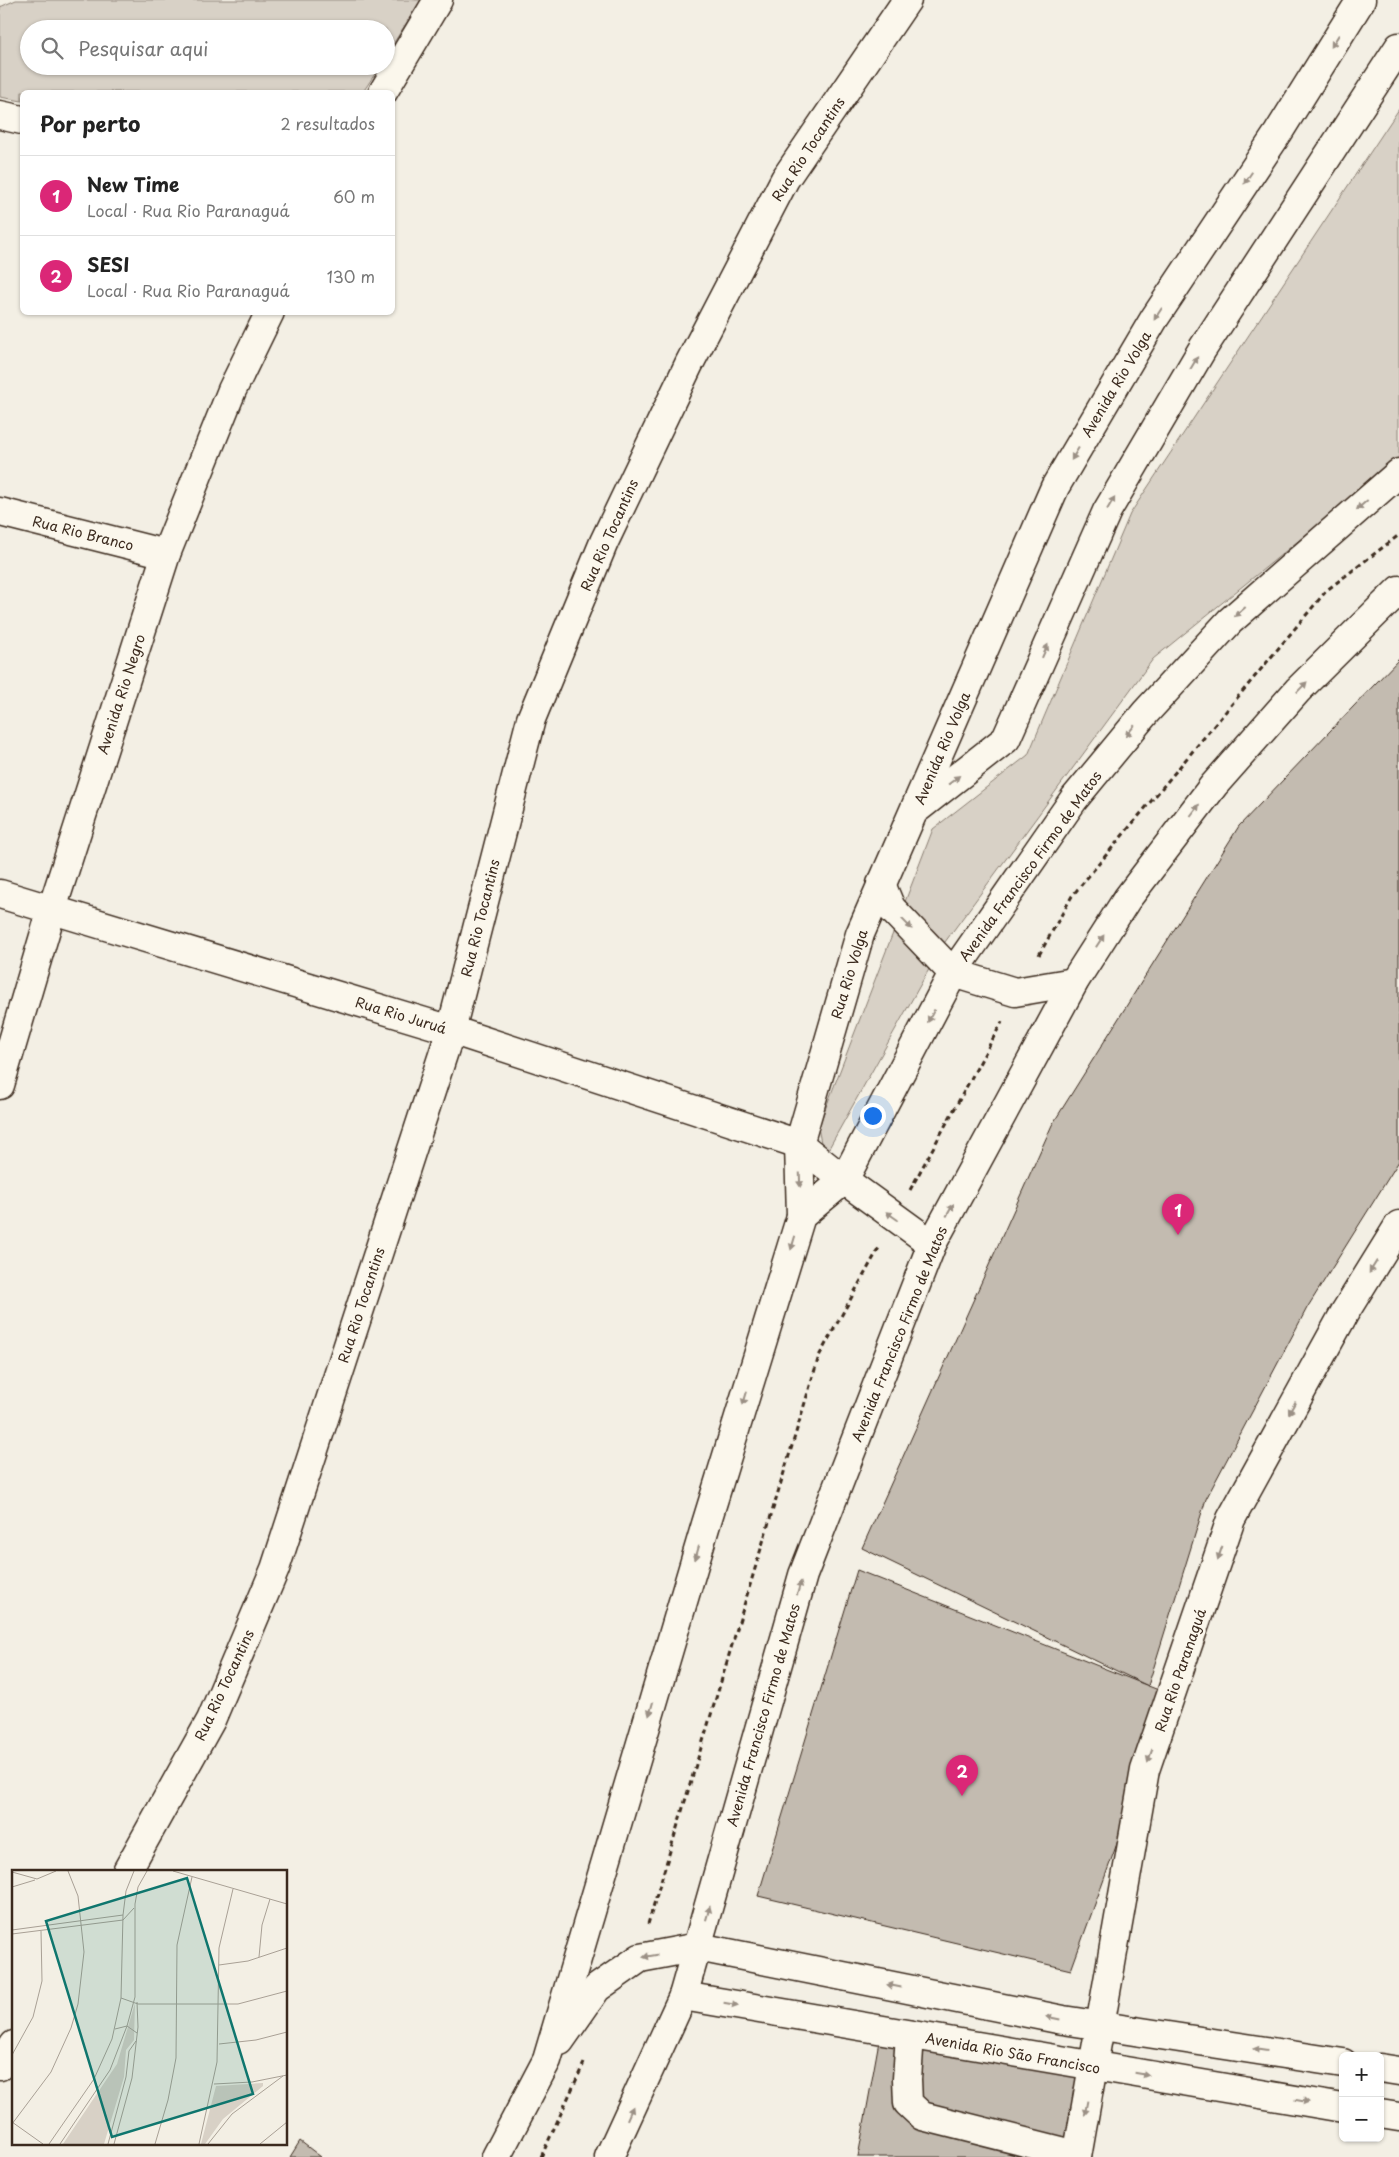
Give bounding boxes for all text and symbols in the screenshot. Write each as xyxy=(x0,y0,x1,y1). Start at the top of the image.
search box xyxy=(20,20,395,75)
icon: search xyxy=(38,34,66,62)
text: Pesquisar aqui xyxy=(78,34,208,62)
one-way arrow xyxy=(1330,35,1340,48)
street label: Rua Rio Tocantins xyxy=(766,93,850,205)
text: Por perto xyxy=(40,107,140,139)
text: 2 resultados xyxy=(281,111,375,135)
text: New Time xyxy=(87,170,179,198)
one-way arrow xyxy=(1243,172,1252,185)
text: 1 xyxy=(52,184,60,208)
text: 60 m xyxy=(333,184,375,208)
text: Local · Rua Rio Paranaguá xyxy=(87,198,290,222)
text: SESI xyxy=(87,250,129,278)
text: 2 xyxy=(50,264,62,288)
text: 130 m xyxy=(327,264,375,288)
text: Local · Rua Rio Paranaguá xyxy=(87,278,290,302)
one-way arrow xyxy=(1153,307,1163,321)
street label: Avenida Rio Volga xyxy=(1076,327,1156,441)
one-way arrow xyxy=(1190,357,1199,370)
one-way arrow xyxy=(1070,447,1079,460)
street label: Rua Rio Tocantins xyxy=(575,476,643,594)
one-way arrow xyxy=(1107,496,1116,509)
one-way arrow xyxy=(1356,500,1369,511)
street label: Rua Rio Branco xyxy=(30,510,136,556)
one-way arrow xyxy=(1233,607,1246,618)
street label: Avenida Rio Negro xyxy=(92,631,150,757)
one-way arrow xyxy=(1041,644,1049,658)
one-way arrow xyxy=(1295,681,1307,693)
street label: Avenida Rio Volga xyxy=(909,688,975,808)
one-way arrow xyxy=(1124,725,1135,738)
street label: Avenida Francisco Firmo de Matos xyxy=(954,766,1106,966)
one-way arrow xyxy=(947,775,960,785)
one-way arrow xyxy=(1190,804,1201,817)
street label: Rua Rio Tocantins xyxy=(455,857,505,979)
one-way arrow xyxy=(901,918,913,930)
street label: Rua Rio Volga xyxy=(825,926,873,1021)
one-way arrow xyxy=(1095,935,1105,948)
street label: Rua Rio Juruá xyxy=(353,991,449,1039)
one-way arrow xyxy=(926,1009,935,1023)
your location xyxy=(860,1103,886,1129)
one-way arrow xyxy=(796,1172,804,1188)
pin: 1 xyxy=(1162,1194,1194,1235)
one-way arrow xyxy=(946,1203,955,1217)
one-way arrow xyxy=(886,1210,899,1221)
street label: Avenida Francisco Firmo de Matos xyxy=(846,1223,952,1445)
one-way arrow xyxy=(789,1235,796,1250)
street label: Rua Rio Tocantins xyxy=(332,1244,390,1366)
one-way arrow xyxy=(1368,1260,1378,1273)
one-way arrow xyxy=(740,1391,748,1406)
one-way arrow xyxy=(1288,1401,1297,1414)
one-way arrow xyxy=(1216,1545,1223,1560)
one-way arrow xyxy=(692,1546,700,1561)
one-way arrow xyxy=(795,1580,803,1595)
street label: Avenida Francisco Firmo de Matos xyxy=(721,1601,805,1829)
street label: Rua Rio Paranaguá xyxy=(1149,1605,1211,1735)
street label: Rua Rio Tocantins xyxy=(189,1626,259,1744)
one-way arrow xyxy=(646,1702,654,1717)
one-way arrow xyxy=(1146,1749,1154,1764)
pin: 2 xyxy=(946,1755,978,1796)
inset map xyxy=(12,1870,288,2144)
one-way arrow xyxy=(704,1905,712,1920)
one-way arrow xyxy=(642,1952,658,1960)
one-way arrow xyxy=(886,1982,901,1990)
one-way arrow xyxy=(723,2001,739,2009)
one-way arrow xyxy=(1045,2013,1061,2021)
street label: Avenida Rio São Francisco xyxy=(924,2027,1102,2079)
one-way arrow xyxy=(1252,2046,1268,2054)
map controls xyxy=(1339,2052,1384,2142)
button: + xyxy=(1339,2052,1384,2097)
one-way arrow xyxy=(1134,2071,1150,2079)
one-way arrow xyxy=(1295,2097,1311,2105)
button: − xyxy=(1339,2097,1384,2142)
one-way arrow xyxy=(1082,2101,1090,2116)
one-way arrow xyxy=(626,2106,634,2120)

